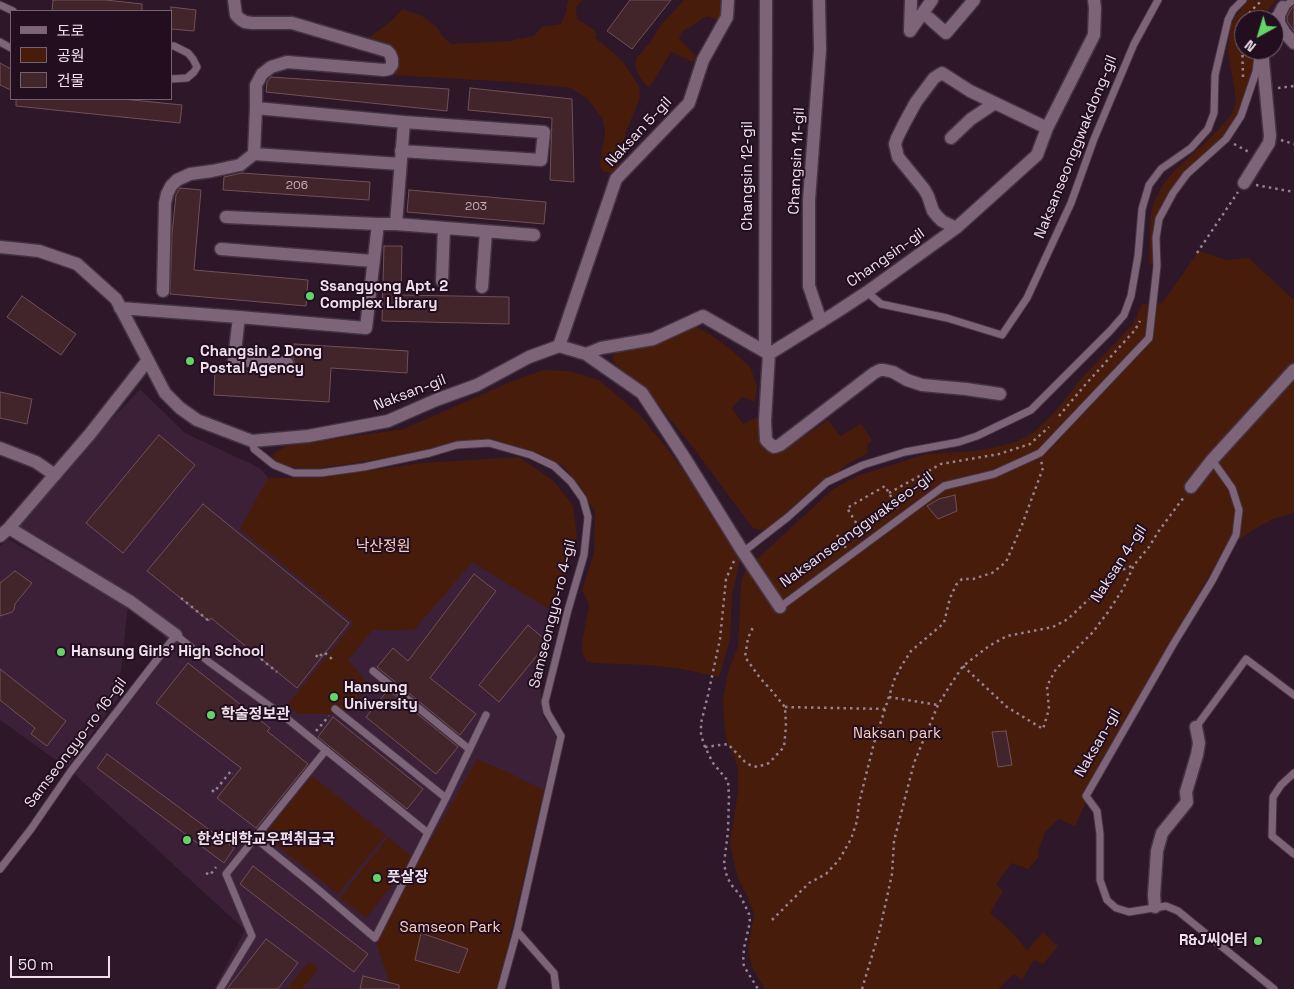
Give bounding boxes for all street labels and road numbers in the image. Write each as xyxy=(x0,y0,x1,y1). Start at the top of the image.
street label: Naksanseonggwakdong-gil xyxy=(1031,53,1121,241)
street label: Naksan 5-gil xyxy=(602,93,676,171)
street label: Changsin 11-gil xyxy=(785,107,809,215)
street label: Changsin 12-gil xyxy=(739,121,757,231)
street label: Changsin-gil xyxy=(844,225,928,291)
street label: Naksan-gil xyxy=(371,371,449,415)
street label: Naksanseonggwakseo-gil xyxy=(777,468,937,592)
street label: Naksan 4-gil xyxy=(1087,522,1151,606)
street label: Samseongyo-ro 4-gil xyxy=(526,538,580,690)
street label: Samseongyo-ro 16-gil xyxy=(21,674,131,812)
street label: Naksan-gil xyxy=(1071,706,1125,780)

